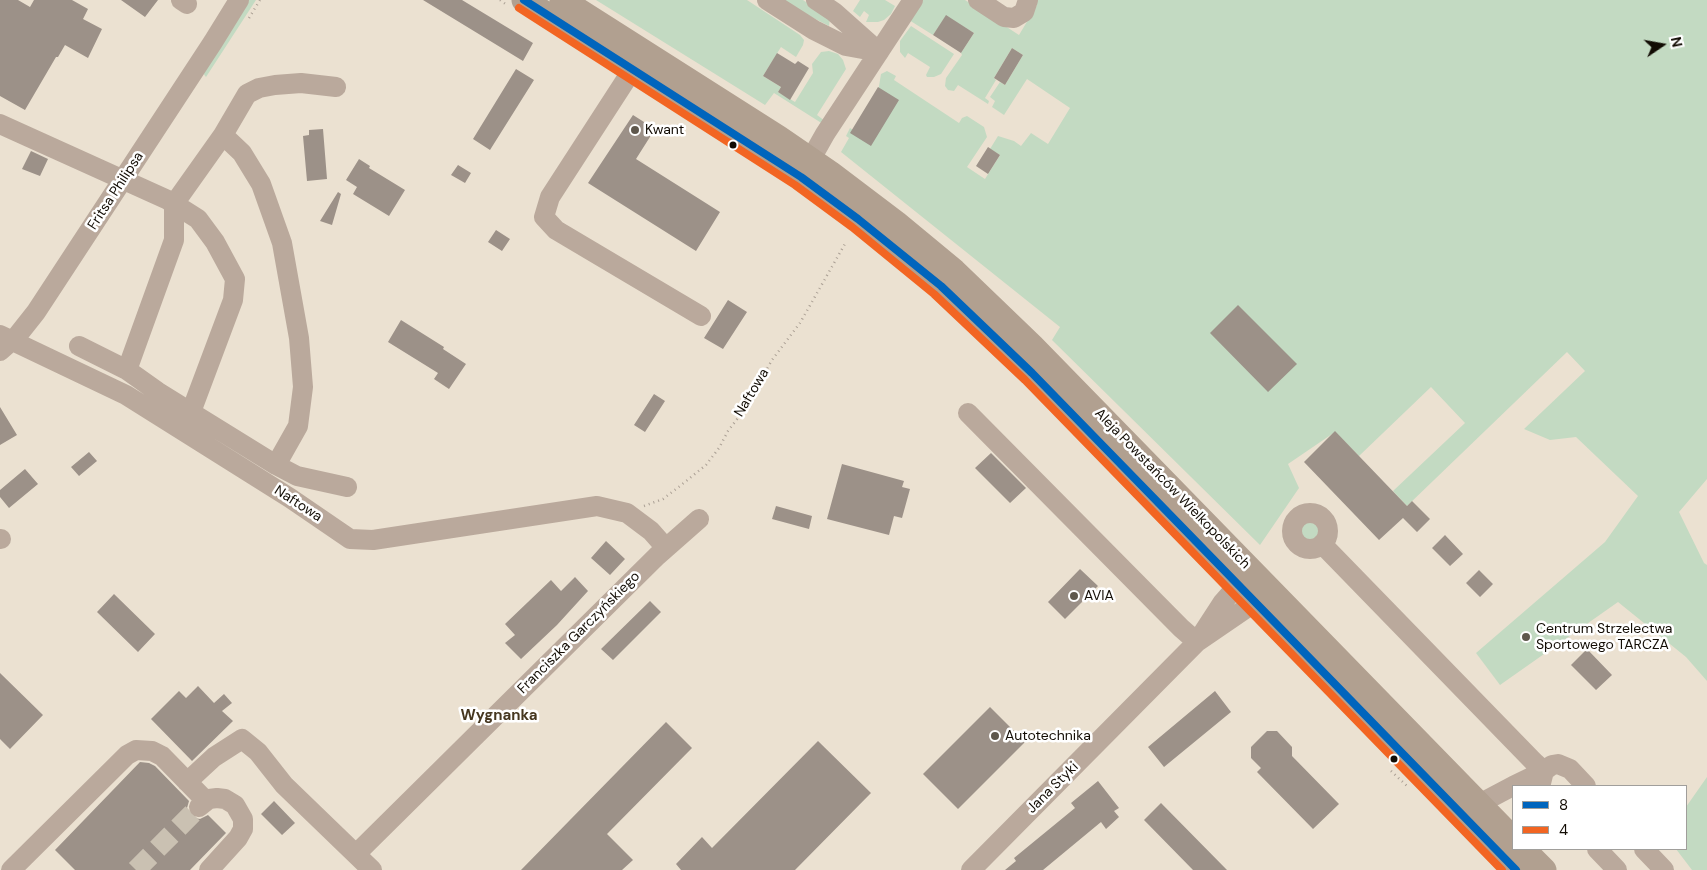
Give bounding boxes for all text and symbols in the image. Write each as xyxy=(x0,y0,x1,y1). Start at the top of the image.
north arrow xyxy=(1637,20,1687,70)
text: N xyxy=(1667,35,1687,49)
place label: Kwant xyxy=(645,122,684,138)
marker: Kwant xyxy=(629,124,641,136)
unlabelled marker xyxy=(728,140,738,150)
street label: Fritsa Philipsa xyxy=(85,149,147,233)
street label: Naftowa xyxy=(731,366,773,420)
street label: Aleja Powstańców Wielkopolskich xyxy=(1091,405,1253,573)
street label: Naftowa xyxy=(271,482,325,526)
street label: Franciszka Garczyńskiego xyxy=(514,568,644,698)
place label: AVIA xyxy=(1084,588,1114,604)
marker: AVIA xyxy=(1068,590,1080,602)
place label: Centrum Strzelectwa Sportowego TARCZA xyxy=(1536,621,1672,654)
marker: Centrum Strzelectwa Sportowego TARCZA xyxy=(1520,631,1532,643)
district label: Wygnanka xyxy=(460,707,538,725)
place label: Autotechnika xyxy=(1005,728,1091,744)
marker: Autotechnika xyxy=(989,730,1001,742)
unlabelled marker xyxy=(1389,754,1399,764)
street label: Jana Styki xyxy=(1024,759,1082,817)
legend xyxy=(1512,785,1687,850)
text: 8 xyxy=(1559,795,1568,815)
text: 4 xyxy=(1559,820,1568,840)

